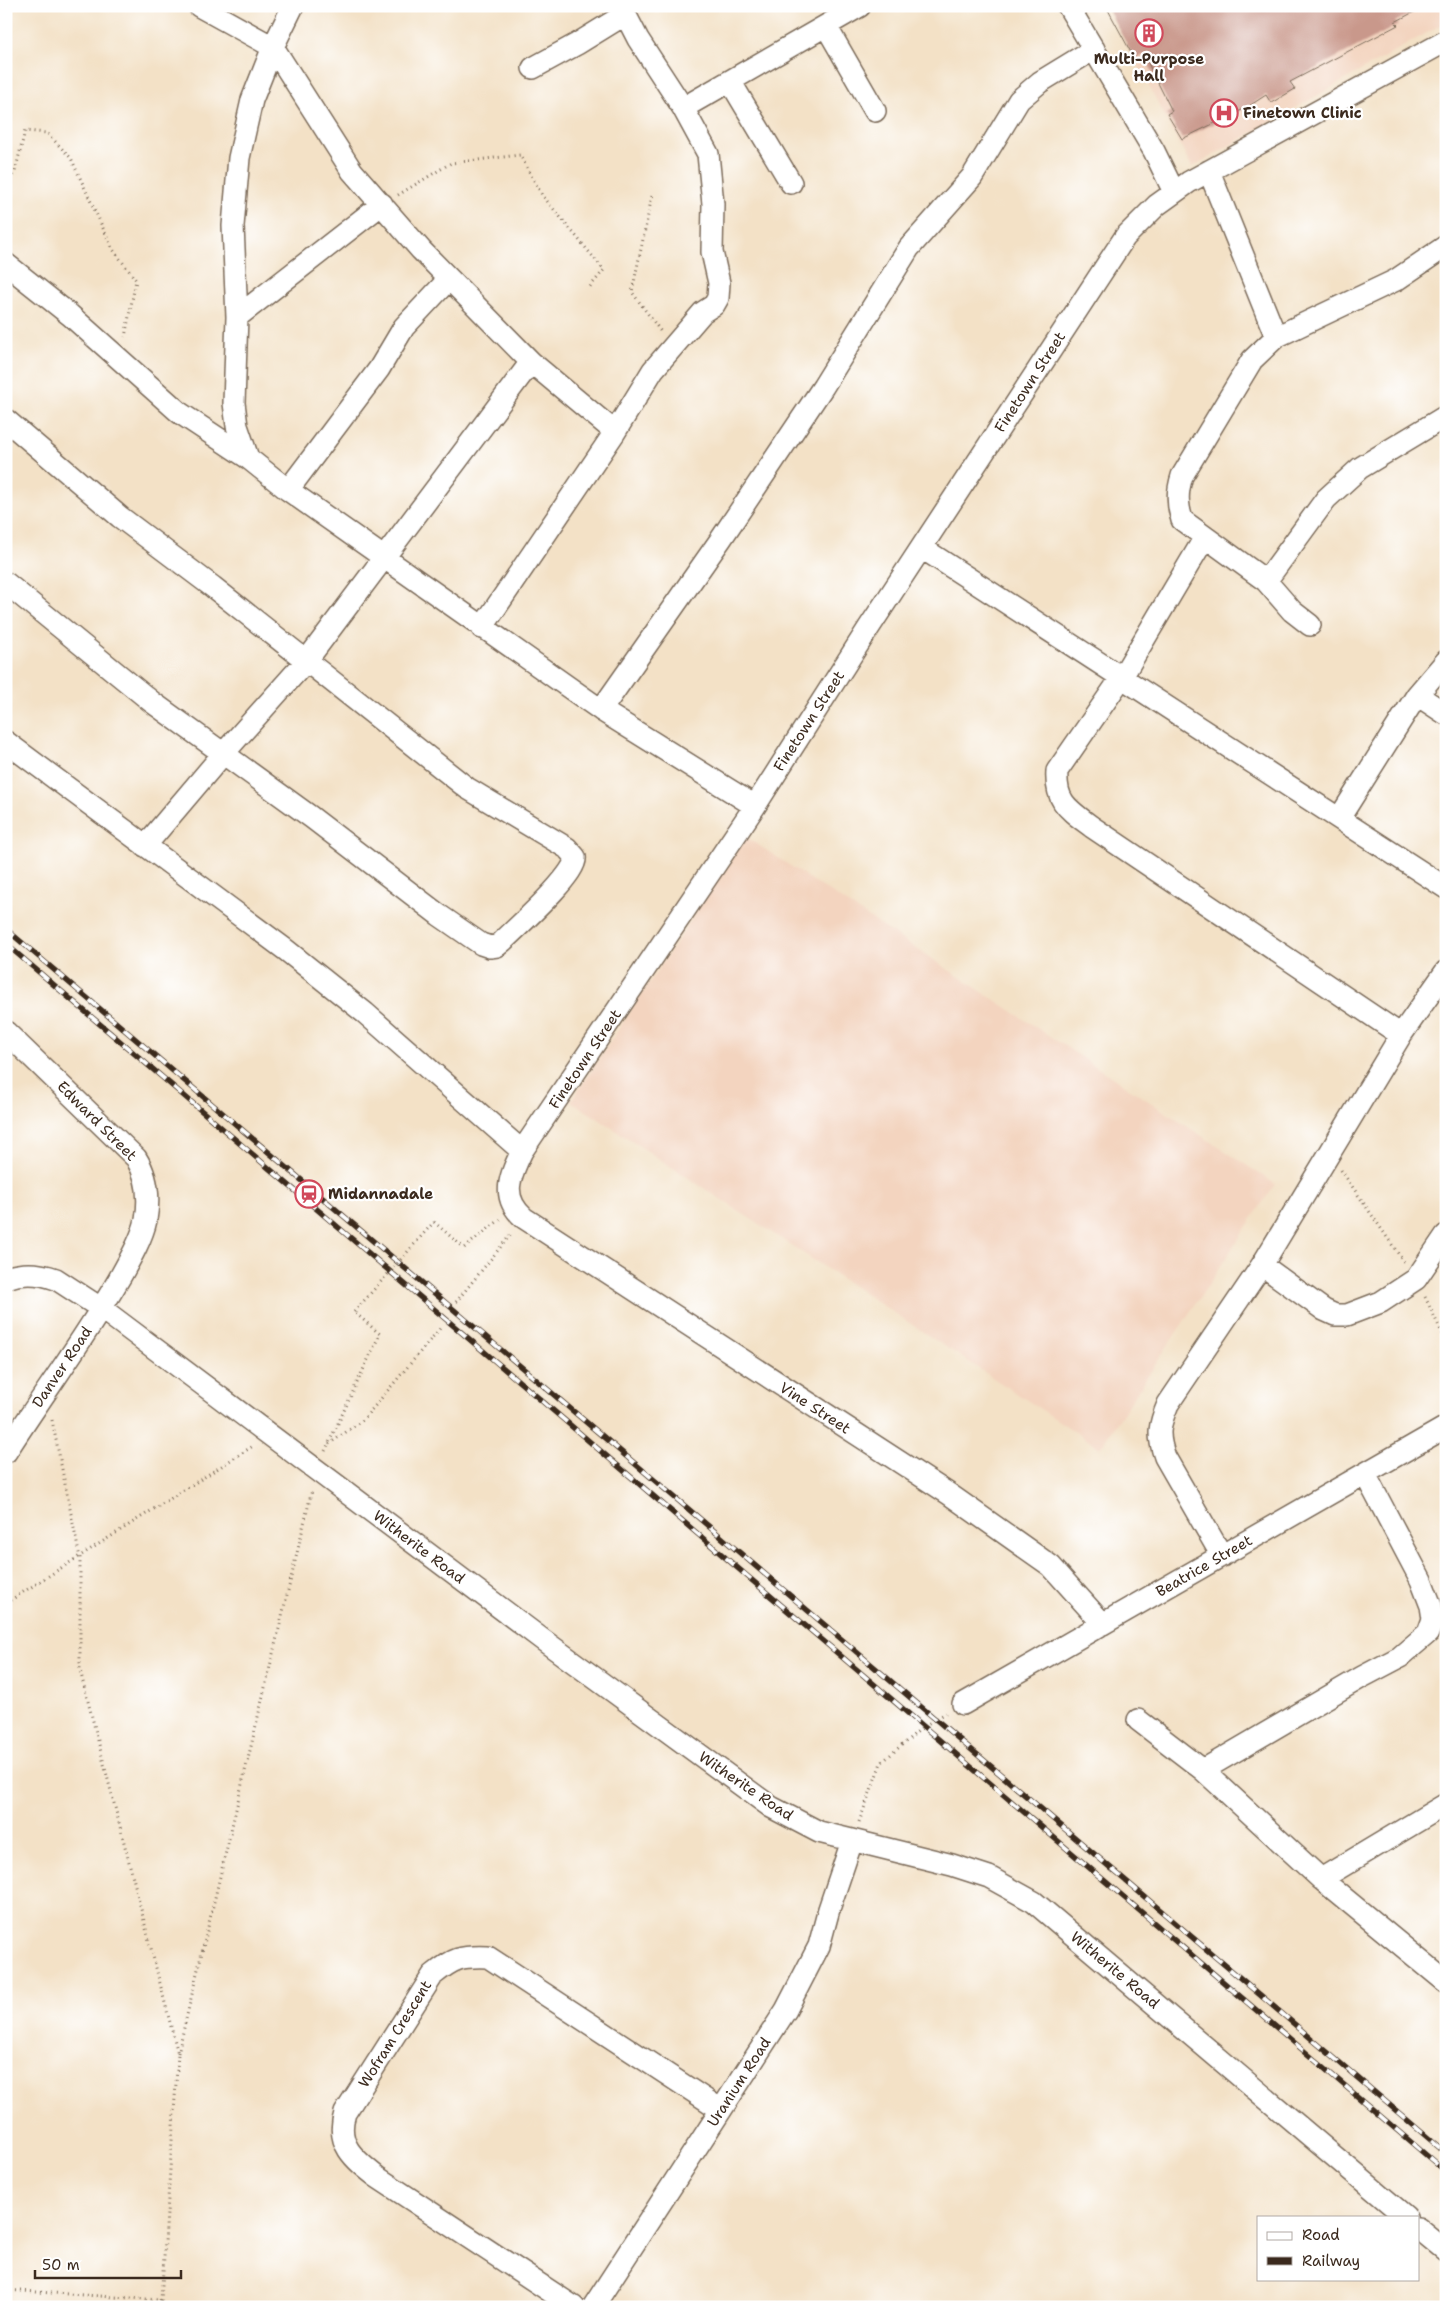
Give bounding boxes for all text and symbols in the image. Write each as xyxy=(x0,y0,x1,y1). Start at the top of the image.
building icon: Multi-Purpose Hall xyxy=(1134,18,1164,48)
place label: Multi-Purpose Hall xyxy=(1094,49,1204,86)
hospital icon: Finetown Clinic xyxy=(1209,98,1239,128)
place label: Finetown Clinic xyxy=(1243,103,1362,123)
street label: Finetown Street xyxy=(990,328,1070,436)
street label: Finetown Street xyxy=(769,667,849,775)
street label: Finetown Street xyxy=(544,1005,626,1113)
street label: Edward Street xyxy=(53,1077,141,1165)
station icon: Midannadale xyxy=(294,1179,324,1209)
place label: Midannadale xyxy=(328,1184,433,1204)
street label: Danver Road xyxy=(27,1322,97,1411)
street label: Vine Street xyxy=(776,1378,854,1438)
street label: Witherite Road xyxy=(369,1506,469,1588)
street label: Beatrice Street xyxy=(1152,1530,1256,1602)
street label: Witherite Road xyxy=(695,1747,798,1825)
street label: Witherite Road xyxy=(1066,1927,1164,2013)
street label: Wofram Crescent xyxy=(354,1976,436,2092)
street label: Uranium Road xyxy=(703,2033,776,2131)
legend xyxy=(1257,2216,1420,2280)
text: Road xyxy=(1302,2225,1340,2245)
scale bar xyxy=(35,2248,181,2280)
text: Railway xyxy=(1302,2251,1360,2271)
text: 50 m xyxy=(42,2255,80,2275)

